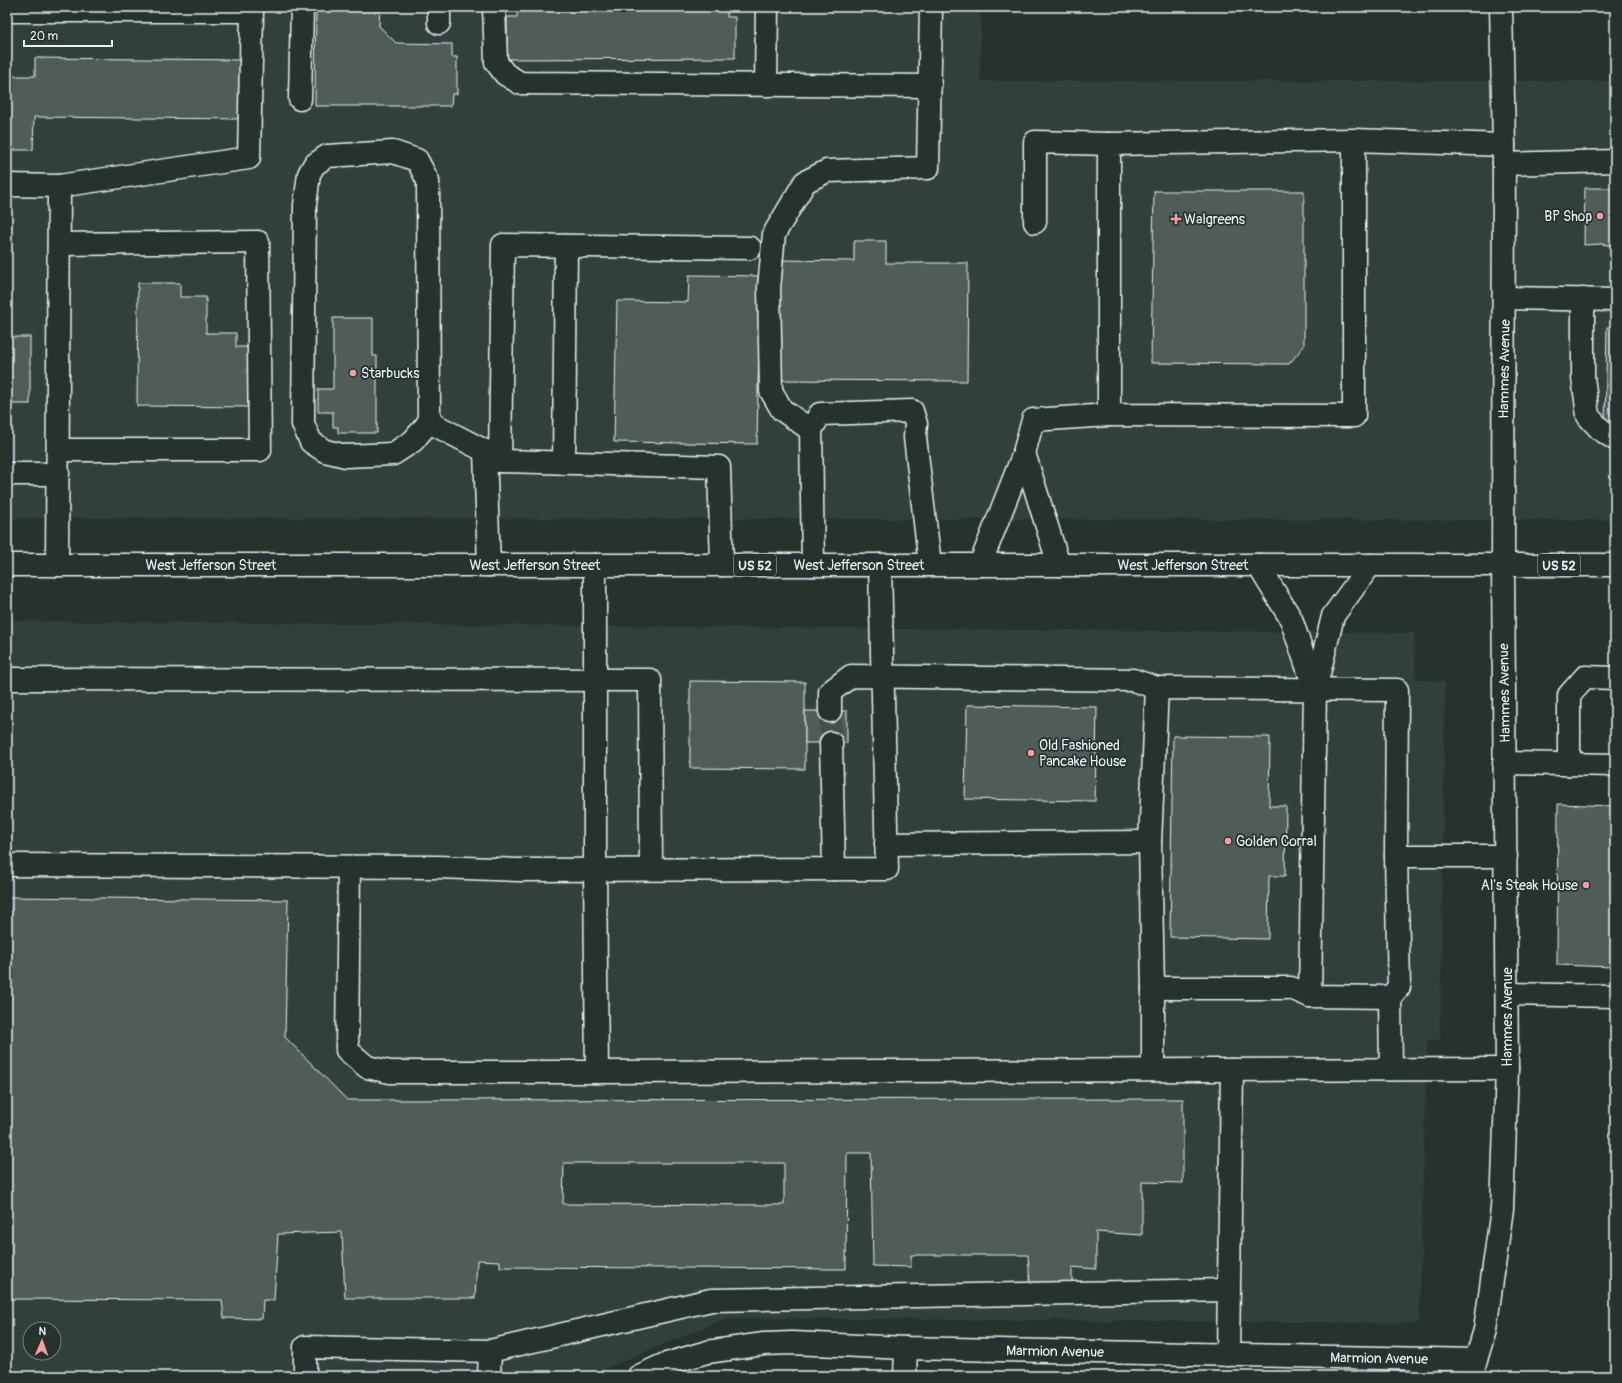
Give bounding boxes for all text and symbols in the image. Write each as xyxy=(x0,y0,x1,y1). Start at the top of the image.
scale bar xyxy=(24,22,112,48)
text: 20 m xyxy=(30,29,59,44)
place label: BP Shop xyxy=(1544,208,1592,225)
place label: Walgreens xyxy=(1184,211,1246,228)
marker: BP Shop xyxy=(1595,211,1605,221)
marker: Walgreens xyxy=(1171,214,1181,224)
street label: Hammes Avenue xyxy=(1495,319,1514,419)
place label: Starbucks xyxy=(361,365,420,382)
marker: Starbucks xyxy=(348,368,358,378)
road number: US 52 xyxy=(734,554,776,576)
road number: US 52 xyxy=(1538,554,1580,576)
street label: West Jefferson Street xyxy=(145,557,277,574)
street label: West Jefferson Street xyxy=(469,557,601,574)
street label: West Jefferson Street xyxy=(793,557,925,574)
street label: West Jefferson Street xyxy=(1117,557,1249,574)
street label: Hammes Avenue xyxy=(1495,643,1514,743)
place label: Old Fashioned Pancake House xyxy=(1039,737,1126,770)
marker: Old Fashioned Pancake House xyxy=(1026,748,1036,758)
place label: Golden Corral xyxy=(1236,833,1317,850)
marker: Golden Corral xyxy=(1223,836,1233,846)
place label: Al's Steak House xyxy=(1481,877,1578,894)
marker: Al's Steak House xyxy=(1581,880,1591,890)
street label: Hammes Avenue xyxy=(1499,967,1516,1067)
north arrow xyxy=(22,1321,62,1361)
text: N xyxy=(38,1325,47,1338)
street label: Marmion Avenue xyxy=(1006,1342,1104,1361)
street label: Marmion Avenue xyxy=(1330,1349,1428,1368)

